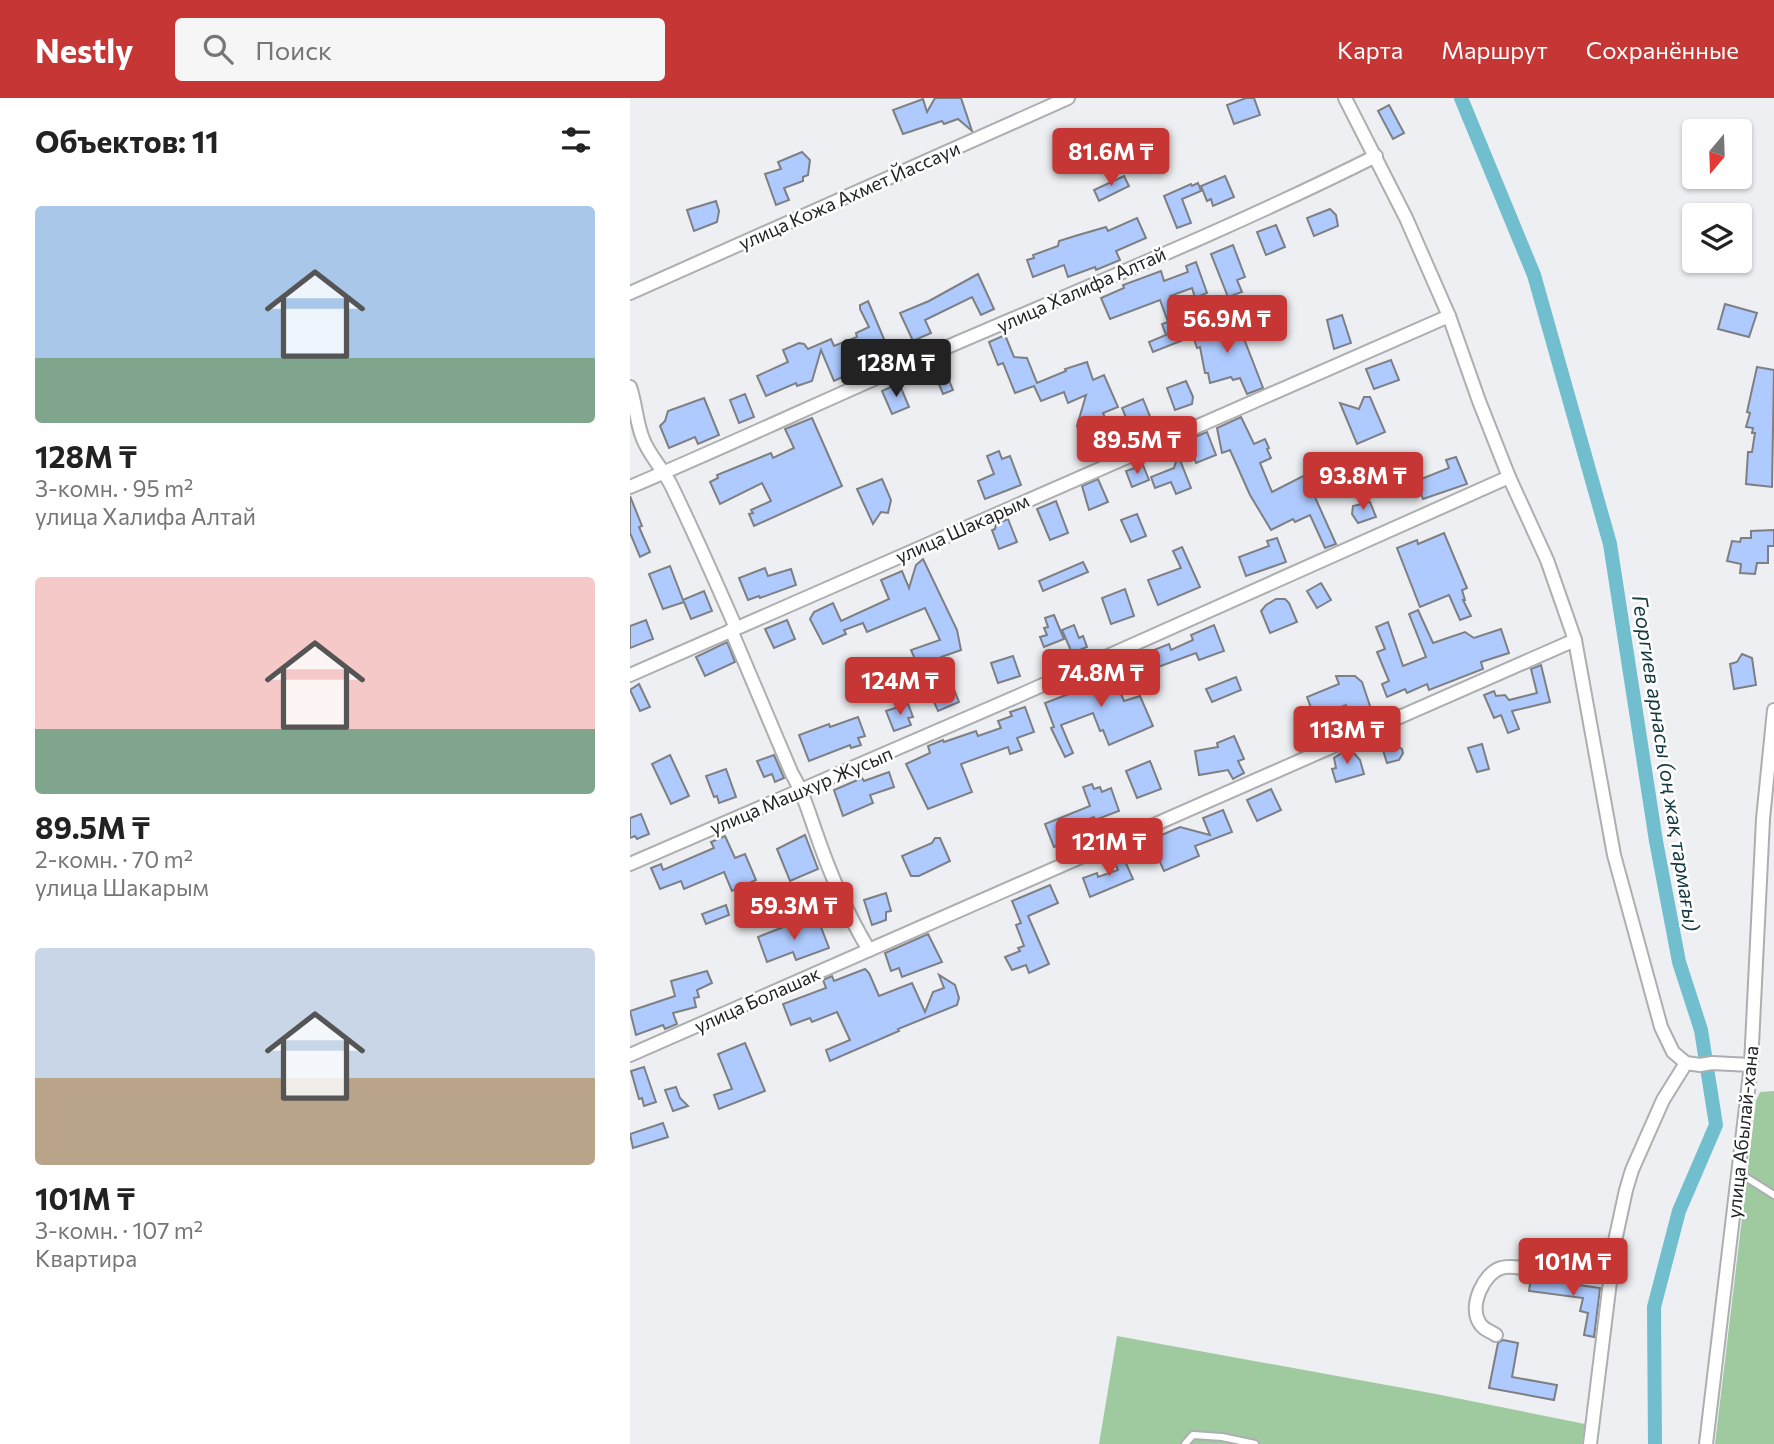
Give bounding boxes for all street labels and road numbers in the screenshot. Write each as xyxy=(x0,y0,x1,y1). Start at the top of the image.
street label: улица Кожа Ахмет Йассауи xyxy=(735,136,963,254)
street label: улица Халифа Алтай xyxy=(993,241,1169,337)
street label: улица Шакарым xyxy=(892,488,1032,568)
street label: улица Машхур Жусып xyxy=(706,741,896,839)
street label: улица Болашак xyxy=(690,961,824,1037)
street label: улица Абылай-хана xyxy=(1721,1044,1763,1220)

